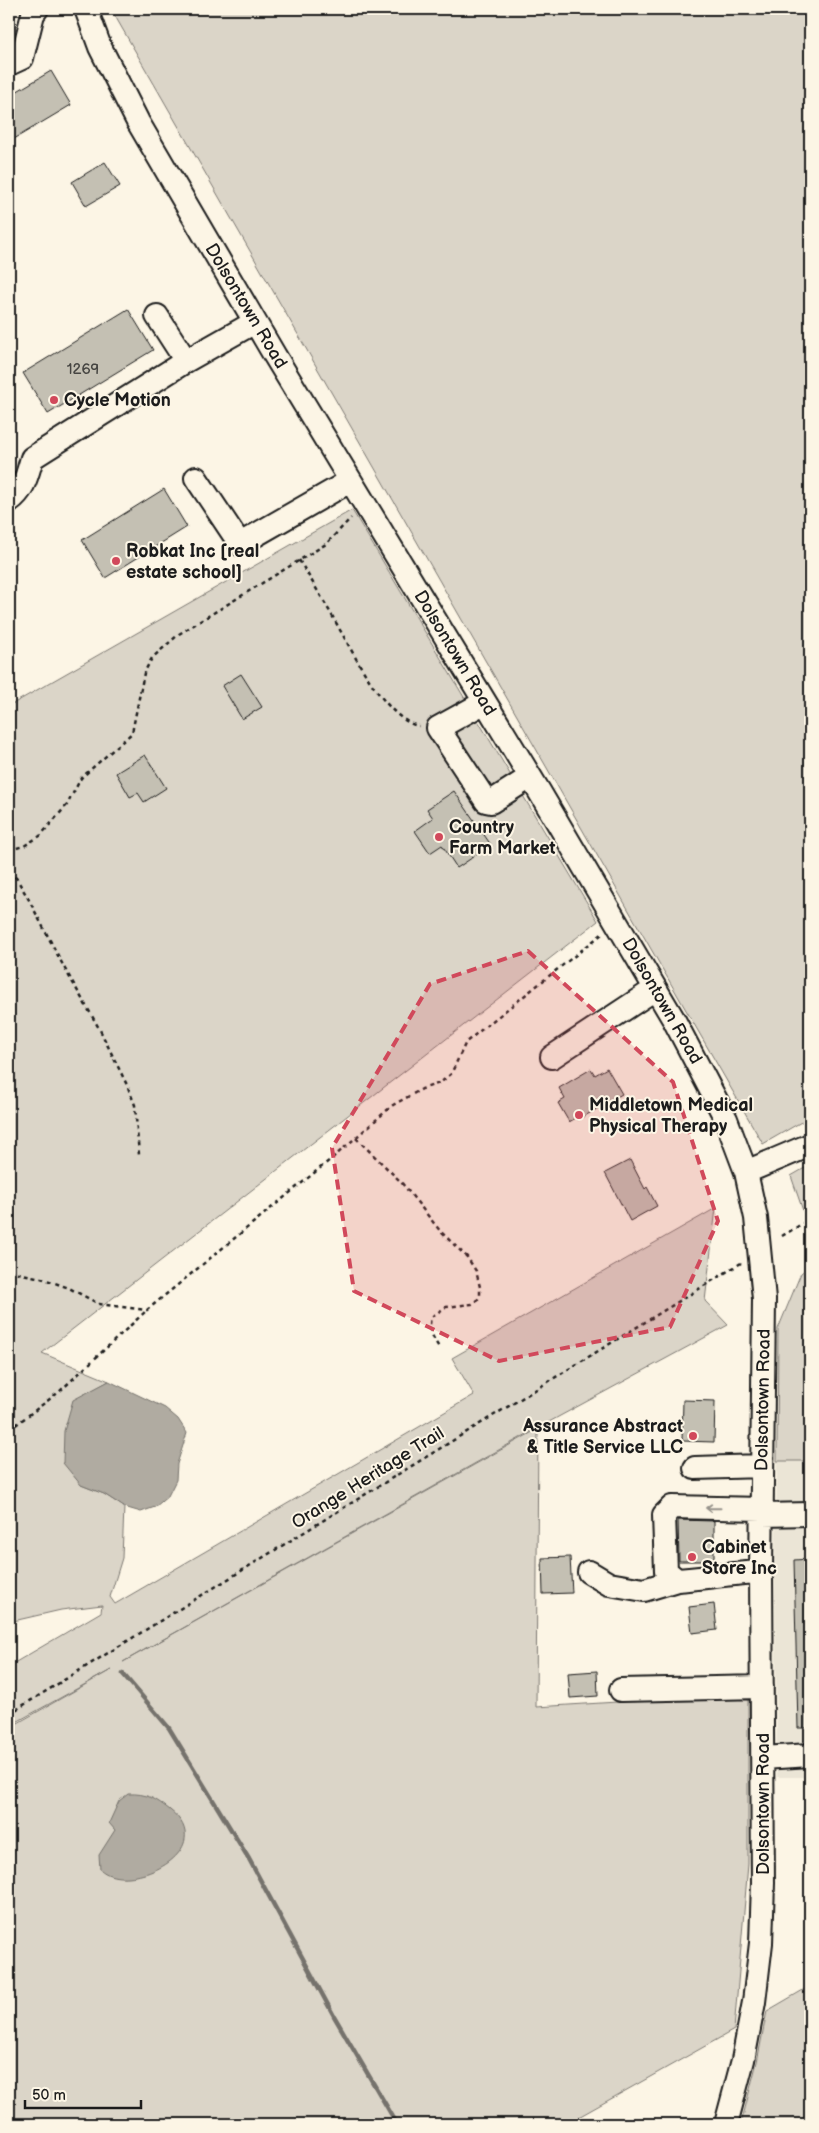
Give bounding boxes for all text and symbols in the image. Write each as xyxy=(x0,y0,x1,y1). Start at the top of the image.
street label: Dolsontown Road xyxy=(200,240,292,372)
house number: 1269 xyxy=(67,360,99,379)
place label: Cycle Motion xyxy=(64,390,171,411)
marker: Cycle Motion xyxy=(48,394,60,406)
place label: Robkat Inc [real estate school] xyxy=(126,541,259,583)
marker: Robkat Inc [real estate school] xyxy=(110,555,122,567)
street label: Dolsontown Road xyxy=(409,587,501,719)
place label: Country Farm Market xyxy=(449,817,556,859)
marker: Country Farm Market xyxy=(433,831,445,843)
street label: Dolsontown Road xyxy=(617,934,707,1068)
place label: Middletown Medical Physical Therapy xyxy=(589,1095,753,1137)
marker: Middletown Medical Physical Therapy xyxy=(573,1109,585,1121)
street label: Dolsontown Road xyxy=(751,1329,775,1471)
place label: Assurance Abstract & Title Service LLC xyxy=(522,1416,683,1458)
street label: Orange Heritage Trail xyxy=(288,1423,448,1533)
marker: Assurance Abstract & Title Service LLC xyxy=(687,1430,699,1442)
one-way arrow xyxy=(706,1503,722,1513)
place label: Cabinet Store Inc xyxy=(702,1537,777,1579)
marker: Cabinet Store Inc xyxy=(686,1551,698,1563)
street label: Dolsontown Road xyxy=(753,1733,774,1875)
scale bar xyxy=(25,2078,141,2110)
text: 50 m xyxy=(32,2086,66,2105)

